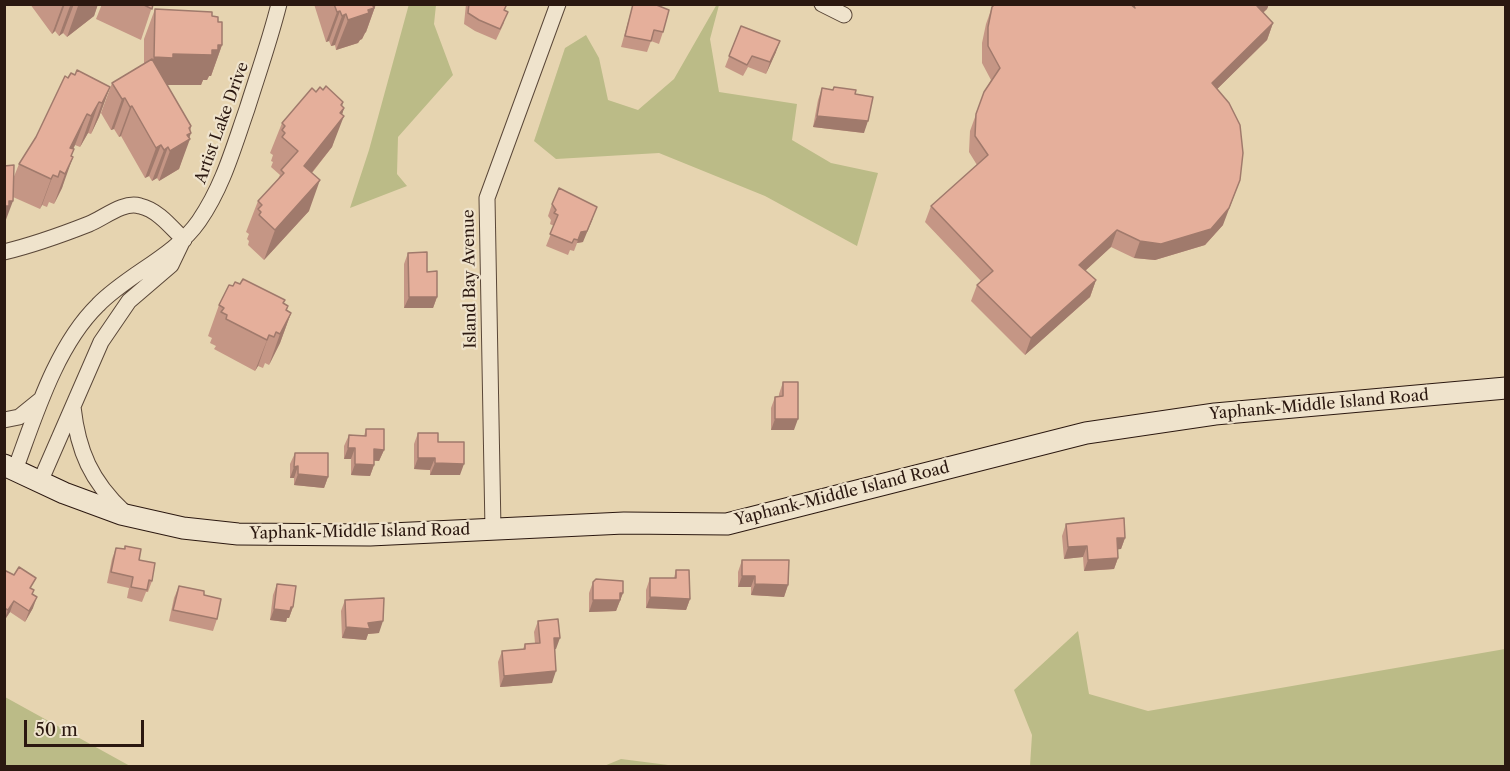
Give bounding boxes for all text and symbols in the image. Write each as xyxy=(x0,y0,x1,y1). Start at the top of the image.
street label: Artist Lake Drive xyxy=(191,59,253,187)
street label: Island Bay Avenue xyxy=(459,209,481,349)
street label: Yaphank-Middle Island Road xyxy=(1208,386,1430,424)
street label: Yaphank-Middle Island Road xyxy=(733,458,951,530)
street label: Yaphank-Middle Island Road xyxy=(250,520,470,544)
scale bar xyxy=(27,708,147,746)
text: 50 m xyxy=(35,719,78,741)

